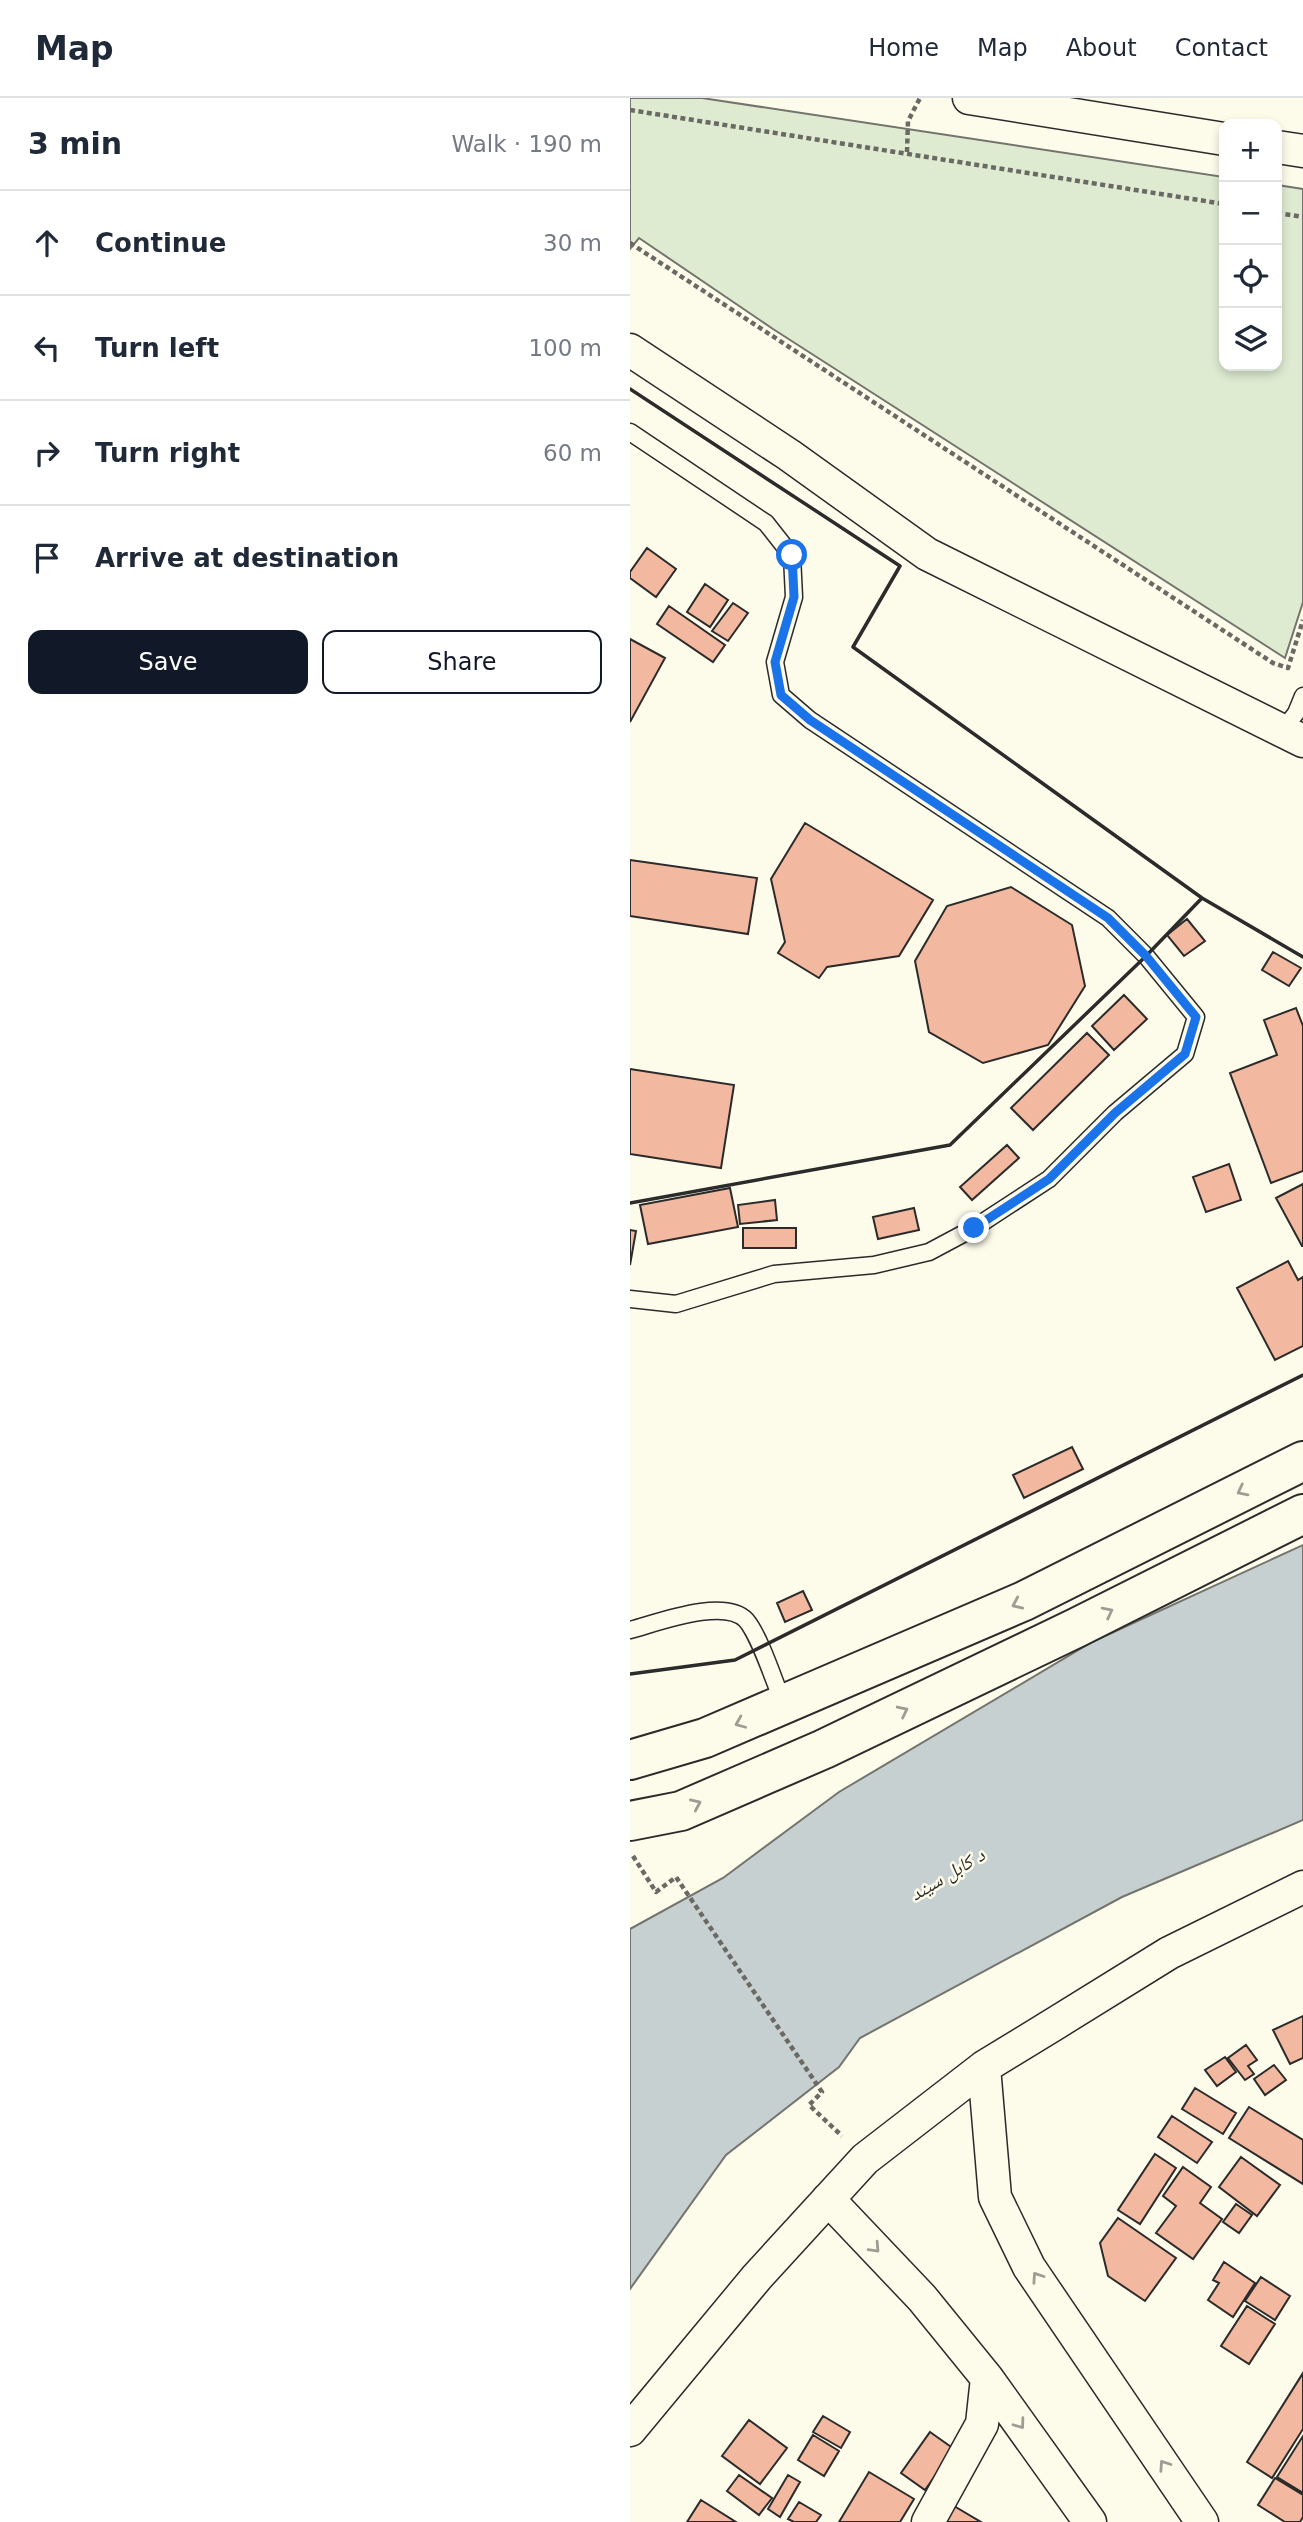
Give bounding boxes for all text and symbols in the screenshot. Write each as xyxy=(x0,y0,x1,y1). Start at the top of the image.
text: Map xyxy=(35,29,114,68)
text: Home xyxy=(868,34,939,62)
text: Map xyxy=(977,34,1028,62)
text: About xyxy=(1066,34,1137,62)
text: Contact xyxy=(1175,34,1268,62)
map controls xyxy=(1219,119,1282,371)
button: + xyxy=(1219,119,1282,182)
text: 3 min xyxy=(28,126,122,161)
text: Walk · 190 m xyxy=(451,131,602,157)
button: − xyxy=(1219,182,1282,245)
icon: ahead xyxy=(28,224,66,262)
text: Continue xyxy=(95,228,226,258)
text: 30 m xyxy=(543,230,602,256)
button: locate xyxy=(1219,245,1282,308)
button: layers xyxy=(1219,308,1282,371)
icon: left xyxy=(28,329,66,367)
text: Turn left xyxy=(95,333,219,363)
text: 100 m xyxy=(528,335,602,361)
icon: right xyxy=(28,434,66,472)
text: Turn right xyxy=(95,438,240,468)
text: 60 m xyxy=(543,440,602,466)
icon: arrive xyxy=(28,539,66,577)
route start xyxy=(776,539,807,570)
text: Arrive at destination xyxy=(95,543,399,573)
button: Save xyxy=(28,630,308,694)
button: Share xyxy=(322,630,602,694)
route end xyxy=(958,1212,989,1243)
one-way arrow xyxy=(1237,1483,1249,1497)
one-way arrow xyxy=(1012,1596,1024,1610)
one-way arrow xyxy=(1101,1606,1113,1620)
one-way arrow xyxy=(896,1705,908,1719)
one-way arrow xyxy=(735,1715,748,1729)
one-way arrow xyxy=(689,1798,701,1812)
water label: د کابل سيند xyxy=(906,1843,989,1906)
one-way arrow xyxy=(867,2240,880,2253)
one-way arrow xyxy=(1032,2272,1045,2285)
one-way arrow xyxy=(1011,2416,1024,2429)
one-way arrow xyxy=(1159,2460,1172,2473)

